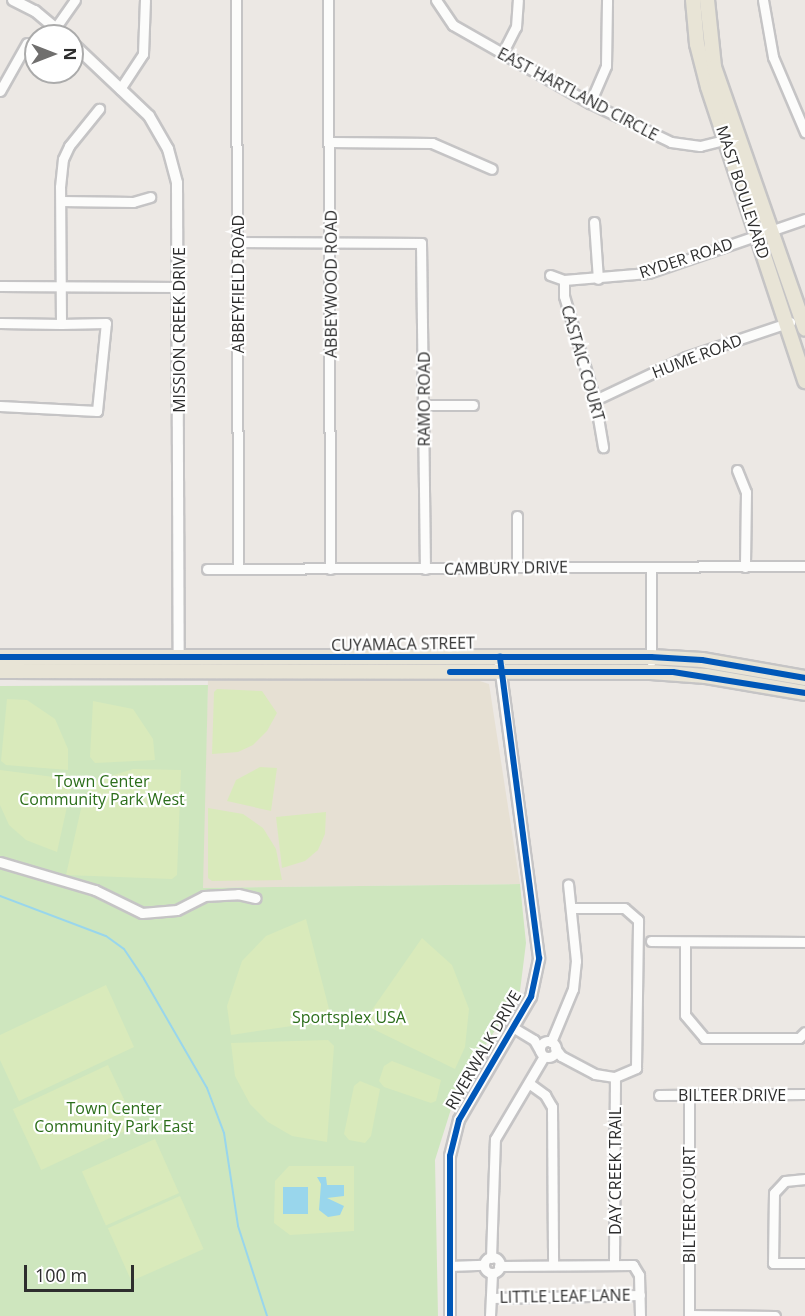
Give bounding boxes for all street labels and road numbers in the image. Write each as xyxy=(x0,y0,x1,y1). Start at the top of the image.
street label: EAST HARTLAND CIRCLE xyxy=(494,43,662,145)
street label: MAST BOULEVARD xyxy=(712,123,774,261)
street label: ABBEYWOOD ROAD xyxy=(321,210,341,358)
street label: ABBEYFIELD ROAD xyxy=(228,215,248,353)
street label: RYDER ROAD xyxy=(637,234,735,282)
street label: MISSION CREEK DRIVE xyxy=(169,247,189,413)
street label: CASTAIC COURT xyxy=(557,303,609,423)
street label: HUME ROAD xyxy=(649,330,745,382)
street label: RAMO ROAD xyxy=(414,351,434,447)
street label: CAMBURY DRIVE xyxy=(444,557,568,579)
street label: CUYAMACA STREET xyxy=(331,633,475,655)
street label: RIVERWALK DRIVE xyxy=(441,987,525,1113)
street label: BILTEER DRIVE xyxy=(678,1085,786,1105)
street label: DAY CREEK TRAIL xyxy=(605,1107,625,1235)
street label: BILTEER COURT xyxy=(679,1147,699,1263)
street label: LITTLE LEAF LANE xyxy=(499,1285,631,1307)

